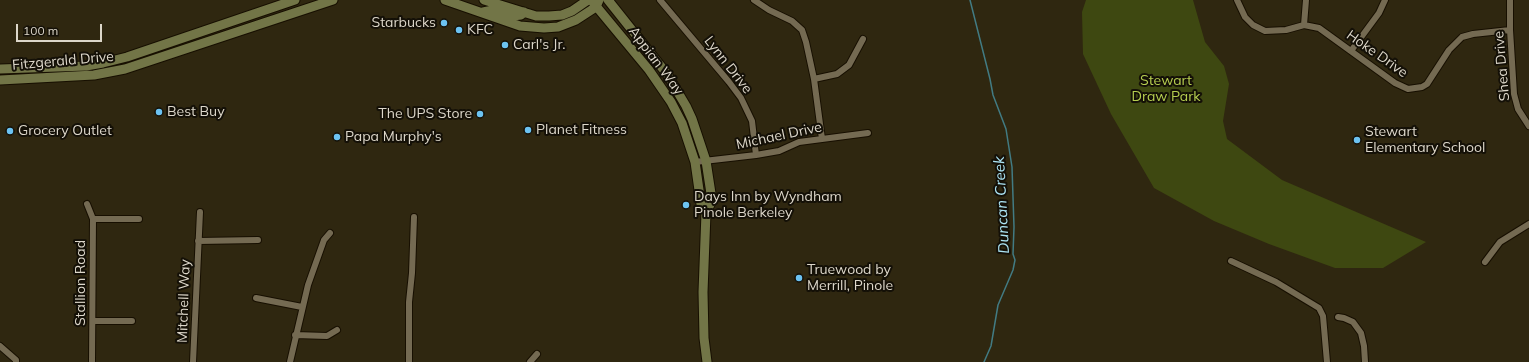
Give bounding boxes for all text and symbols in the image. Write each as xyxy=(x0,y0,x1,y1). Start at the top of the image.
place label: Starbucks xyxy=(371,15,436,31)
scale bar xyxy=(18,16,104,42)
marker: Starbucks xyxy=(439,18,449,28)
place label: KFC xyxy=(467,22,493,38)
text: 100 m xyxy=(23,23,58,38)
street label: Appian Way xyxy=(625,24,687,98)
marker: KFC xyxy=(454,25,464,35)
street label: Hoke Drive xyxy=(1343,27,1411,81)
street label: Shea Drive xyxy=(1491,30,1513,102)
street label: Lynn Drive xyxy=(700,33,756,97)
place label: Carl's Jr. xyxy=(513,37,565,53)
marker: Carl's Jr. xyxy=(500,40,510,50)
street label: Fitzgerald Drive xyxy=(12,48,114,74)
park label: Stewart Draw Park xyxy=(1131,73,1201,106)
place label: Best Buy xyxy=(167,104,225,120)
place label: The UPS Store xyxy=(378,106,472,122)
marker: Best Buy xyxy=(154,107,164,117)
marker: The UPS Store xyxy=(475,109,485,119)
street label: Michael Drive xyxy=(735,119,823,153)
place label: Planet Fitness xyxy=(536,122,627,138)
place label: Grocery Outlet xyxy=(18,123,112,139)
place label: Stewart Elementary School xyxy=(1365,124,1485,156)
marker: Planet Fitness xyxy=(523,125,533,135)
marker: Grocery Outlet xyxy=(5,126,15,136)
place label: Papa Murphy's xyxy=(345,129,442,145)
marker: Papa Murphy's xyxy=(332,132,342,142)
marker: Stewart Elementary School xyxy=(1352,135,1362,145)
water label: Duncan Creek xyxy=(990,156,1014,254)
place label: Days Inn by Wyndham Pinole Berkeley xyxy=(694,189,842,222)
marker: Days Inn by Wyndham Pinole Berkeley xyxy=(681,200,691,210)
street label: Stallion Road xyxy=(73,240,89,326)
street label: Mitchell Way xyxy=(174,259,194,343)
place label: Truewood by Merrill, Pinole xyxy=(807,262,893,294)
marker: Truewood by Merrill, Pinole xyxy=(794,273,804,283)

